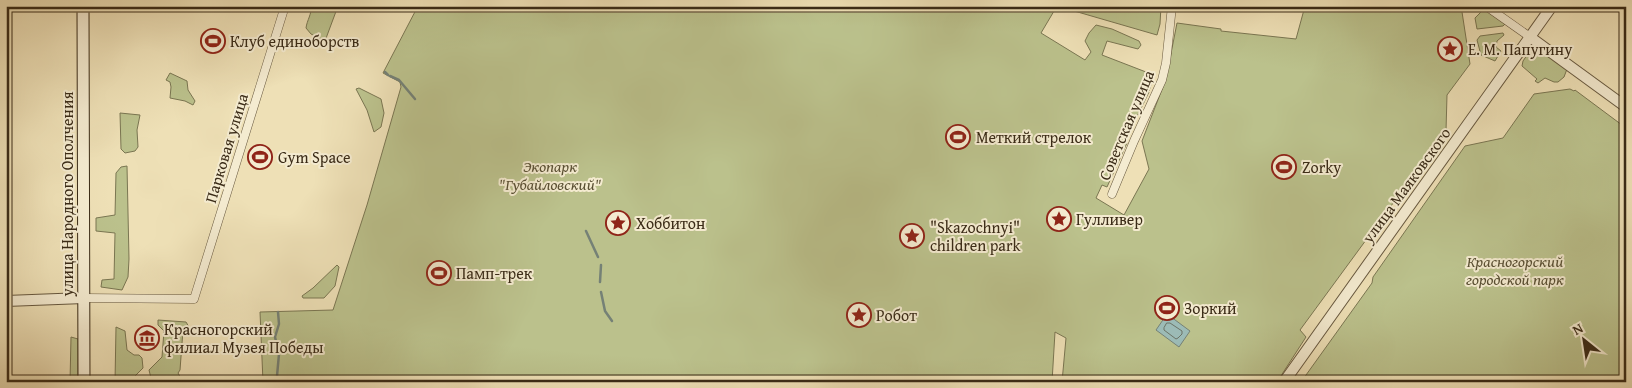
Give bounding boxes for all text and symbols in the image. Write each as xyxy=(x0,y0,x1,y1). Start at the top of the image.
sports icon: Клуб единоборств xyxy=(200,28,226,54)
place label: Клуб единоборств xyxy=(230,29,359,53)
place icon: Е. М. Папугину xyxy=(1437,36,1463,62)
place label: Е. М. Папугину xyxy=(1468,37,1572,61)
street label: Советская улица xyxy=(1092,66,1160,184)
street label: Парковая улица xyxy=(198,90,254,206)
street label: улица Народного Ополчения xyxy=(55,91,79,298)
street label: улица Маяковского xyxy=(1355,122,1456,249)
sports icon: Меткий стрелок xyxy=(945,124,971,150)
place label: Меткий стрелок xyxy=(976,125,1092,149)
sports icon: Gym Space xyxy=(247,144,273,170)
place label: Gym Space xyxy=(278,145,351,169)
park label: Экопарк "Губайловский" xyxy=(499,154,602,196)
sports icon: Zorky xyxy=(1271,154,1297,180)
place label: Zorky xyxy=(1302,155,1341,179)
place icon: Гулливер xyxy=(1046,206,1072,232)
place label: Гулливер xyxy=(1076,207,1143,231)
place icon: Хоббитон xyxy=(605,210,631,236)
place label: Хоббитон xyxy=(636,211,705,235)
place label: "Skazochnyi" children park xyxy=(930,215,1022,257)
place icon: "Skazochnyi" children park xyxy=(899,223,925,249)
park label: Красногорский городской парк xyxy=(1466,249,1564,291)
sports icon: Памп-трек xyxy=(426,260,452,286)
place label: Памп-трек xyxy=(456,261,533,285)
sports icon: Зоркий xyxy=(1154,295,1180,321)
place label: Зоркий xyxy=(1184,296,1237,320)
place icon: Робот xyxy=(846,302,872,328)
place label: Робот xyxy=(876,303,917,327)
north arrow xyxy=(1560,316,1610,366)
place label: Красногорский филиал Музея Победы xyxy=(164,317,323,359)
text: N xyxy=(1568,317,1587,340)
museum icon: Красногорский филиал Музея Победы xyxy=(134,325,160,351)

